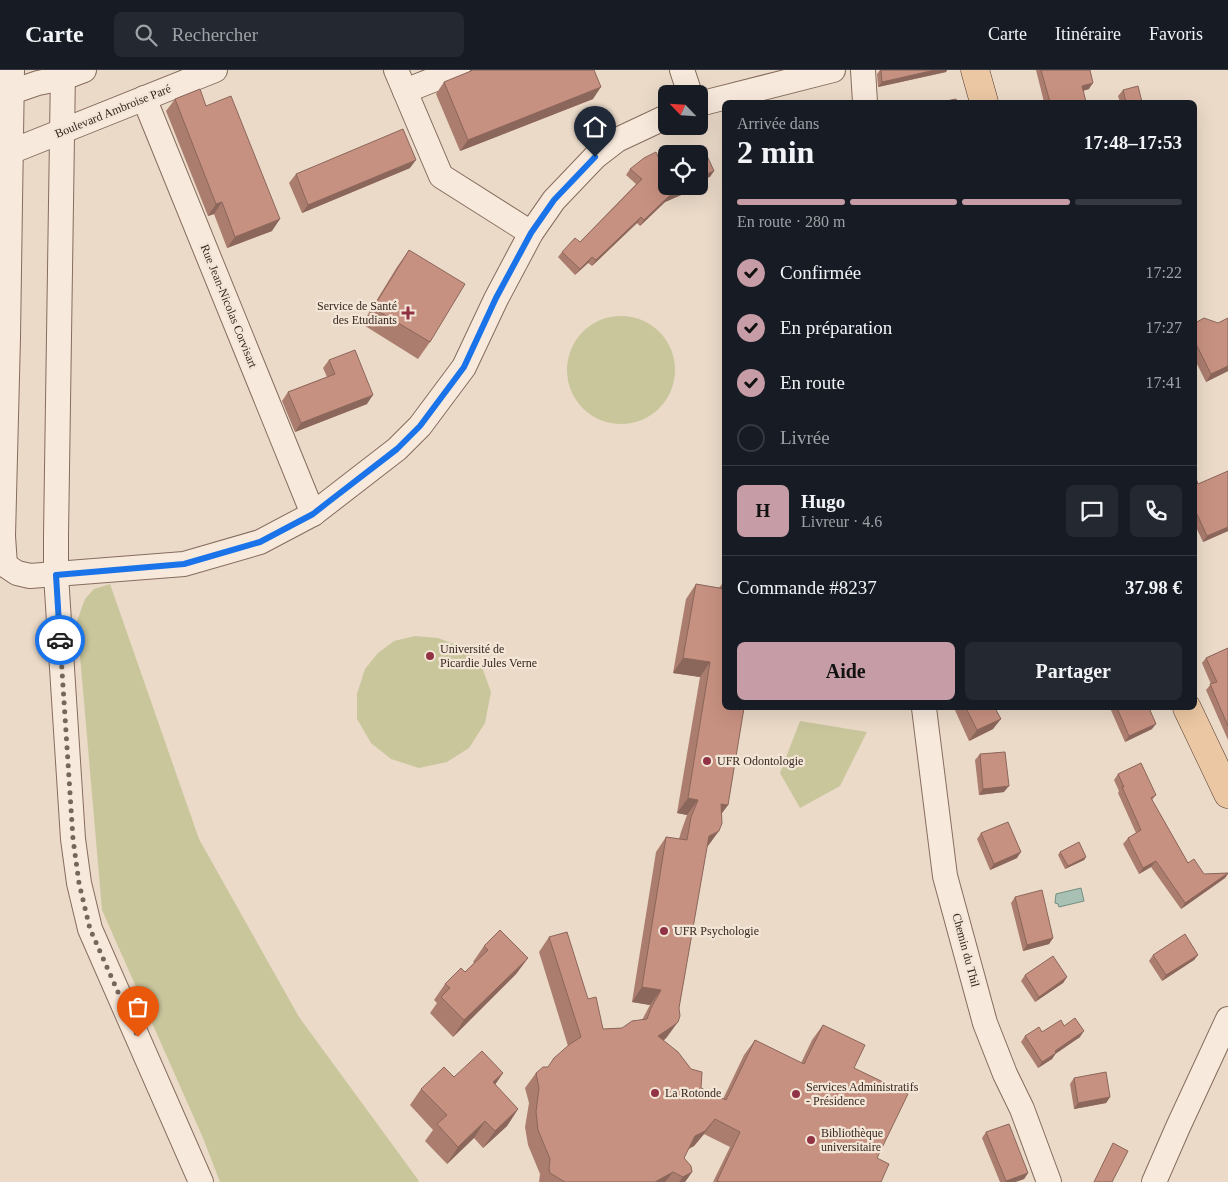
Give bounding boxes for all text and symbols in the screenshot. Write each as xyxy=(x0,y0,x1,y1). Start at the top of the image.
search box xyxy=(114,12,464,57)
text: Carte xyxy=(25,21,84,47)
icon: search xyxy=(132,21,160,49)
text: Rechercher xyxy=(172,24,258,45)
text: Carte xyxy=(988,24,1027,44)
text: Itinéraire xyxy=(1055,24,1121,44)
text: Favoris xyxy=(1149,24,1203,44)
street label: Boulevard Ambroise Paré xyxy=(53,81,173,141)
north arrow xyxy=(658,85,708,135)
map controls xyxy=(658,85,708,195)
pin xyxy=(574,106,616,157)
icon: home xyxy=(581,113,609,141)
text: Arrivée dans xyxy=(737,115,819,132)
text: 17:48–17:53 xyxy=(1084,132,1182,153)
text: 2 min xyxy=(737,134,814,170)
button: locate xyxy=(658,145,708,195)
text: En route · 280 m xyxy=(737,213,845,230)
street label: Rue Jean-Nicolas Corvisart xyxy=(198,242,260,370)
icon: check xyxy=(737,259,765,287)
text: Confirmée xyxy=(780,262,861,283)
text: 17:22 xyxy=(1146,264,1182,281)
place label: Service de Santé des Etudiants xyxy=(317,299,397,327)
marker: Service de Santé des Etudiants xyxy=(401,306,415,320)
icon: check xyxy=(737,314,765,342)
text: En préparation xyxy=(780,317,892,338)
text: 17:27 xyxy=(1146,319,1182,336)
icon: check xyxy=(737,369,765,397)
text: En route xyxy=(780,372,845,393)
text: 17:41 xyxy=(1146,374,1182,391)
text: Livrée xyxy=(780,427,830,448)
button: chat xyxy=(1066,485,1118,537)
button: phone xyxy=(1130,485,1182,537)
text: Hugo xyxy=(801,491,845,512)
text: H xyxy=(756,500,770,521)
text: Livreur · 4.6 xyxy=(801,513,882,530)
text: Commande #8237 xyxy=(737,577,877,598)
text: 37.98 € xyxy=(1125,577,1182,598)
courier xyxy=(35,615,85,665)
icon: car xyxy=(46,626,74,654)
place label: Université de Picardie Jules Verne xyxy=(440,642,537,670)
button: Aide xyxy=(737,642,955,700)
button: Partager xyxy=(965,642,1182,700)
marker: Université de Picardie Jules Verne xyxy=(424,650,436,662)
place label: UFR Odontologie xyxy=(717,754,803,768)
marker: UFR Odontologie xyxy=(701,755,713,767)
street label: Chemin du Thil xyxy=(949,912,983,989)
place label: UFR Psychologie xyxy=(674,924,759,938)
marker: UFR Psychologie xyxy=(658,925,670,937)
pin xyxy=(117,986,159,1037)
icon: bag xyxy=(124,993,152,1021)
place label: Services Administratifs - Présidence xyxy=(806,1080,919,1108)
place label: La Rotonde xyxy=(665,1086,721,1100)
marker: La Rotonde xyxy=(649,1087,661,1099)
marker: Services Administratifs - Présidence xyxy=(790,1088,802,1100)
place label: Bibliothèque universitaire xyxy=(821,1126,883,1154)
marker: Bibliothèque universitaire xyxy=(805,1134,817,1146)

